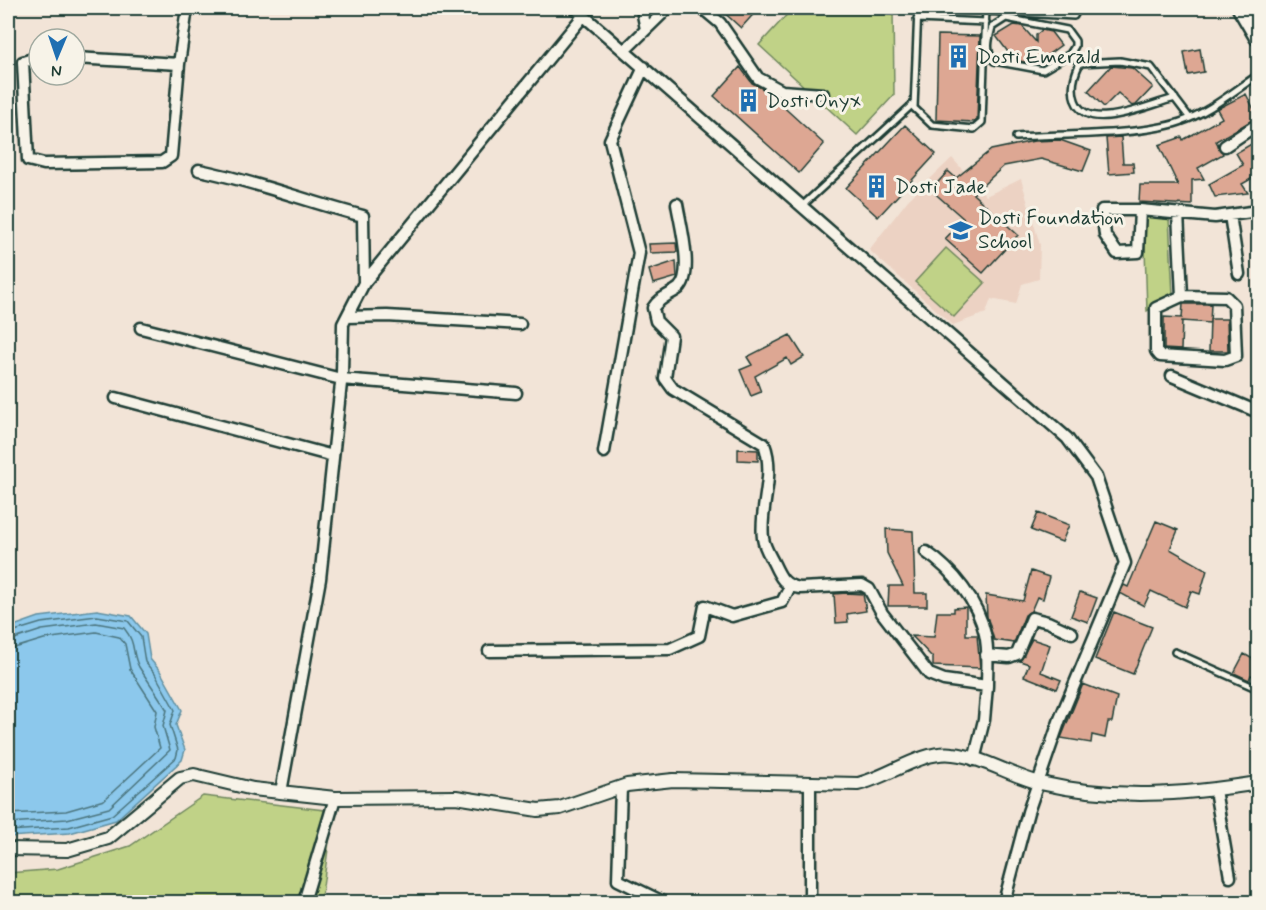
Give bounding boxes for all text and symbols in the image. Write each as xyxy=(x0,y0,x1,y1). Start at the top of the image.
north arrow xyxy=(27,27,87,87)
place label: Dosti Emerald xyxy=(977,43,1100,71)
building icon: Dosti Emerald xyxy=(946,44,972,70)
text: N xyxy=(51,60,62,81)
place label: Dosti Onyx xyxy=(766,87,861,115)
building icon: Dosti Onyx xyxy=(735,88,761,114)
place label: Dosti Jade xyxy=(895,173,986,201)
building icon: Dosti Jade xyxy=(864,174,890,200)
place label: Dosti Foundation School xyxy=(978,204,1124,256)
school or university icon: Dosti Foundation School xyxy=(947,217,973,243)

